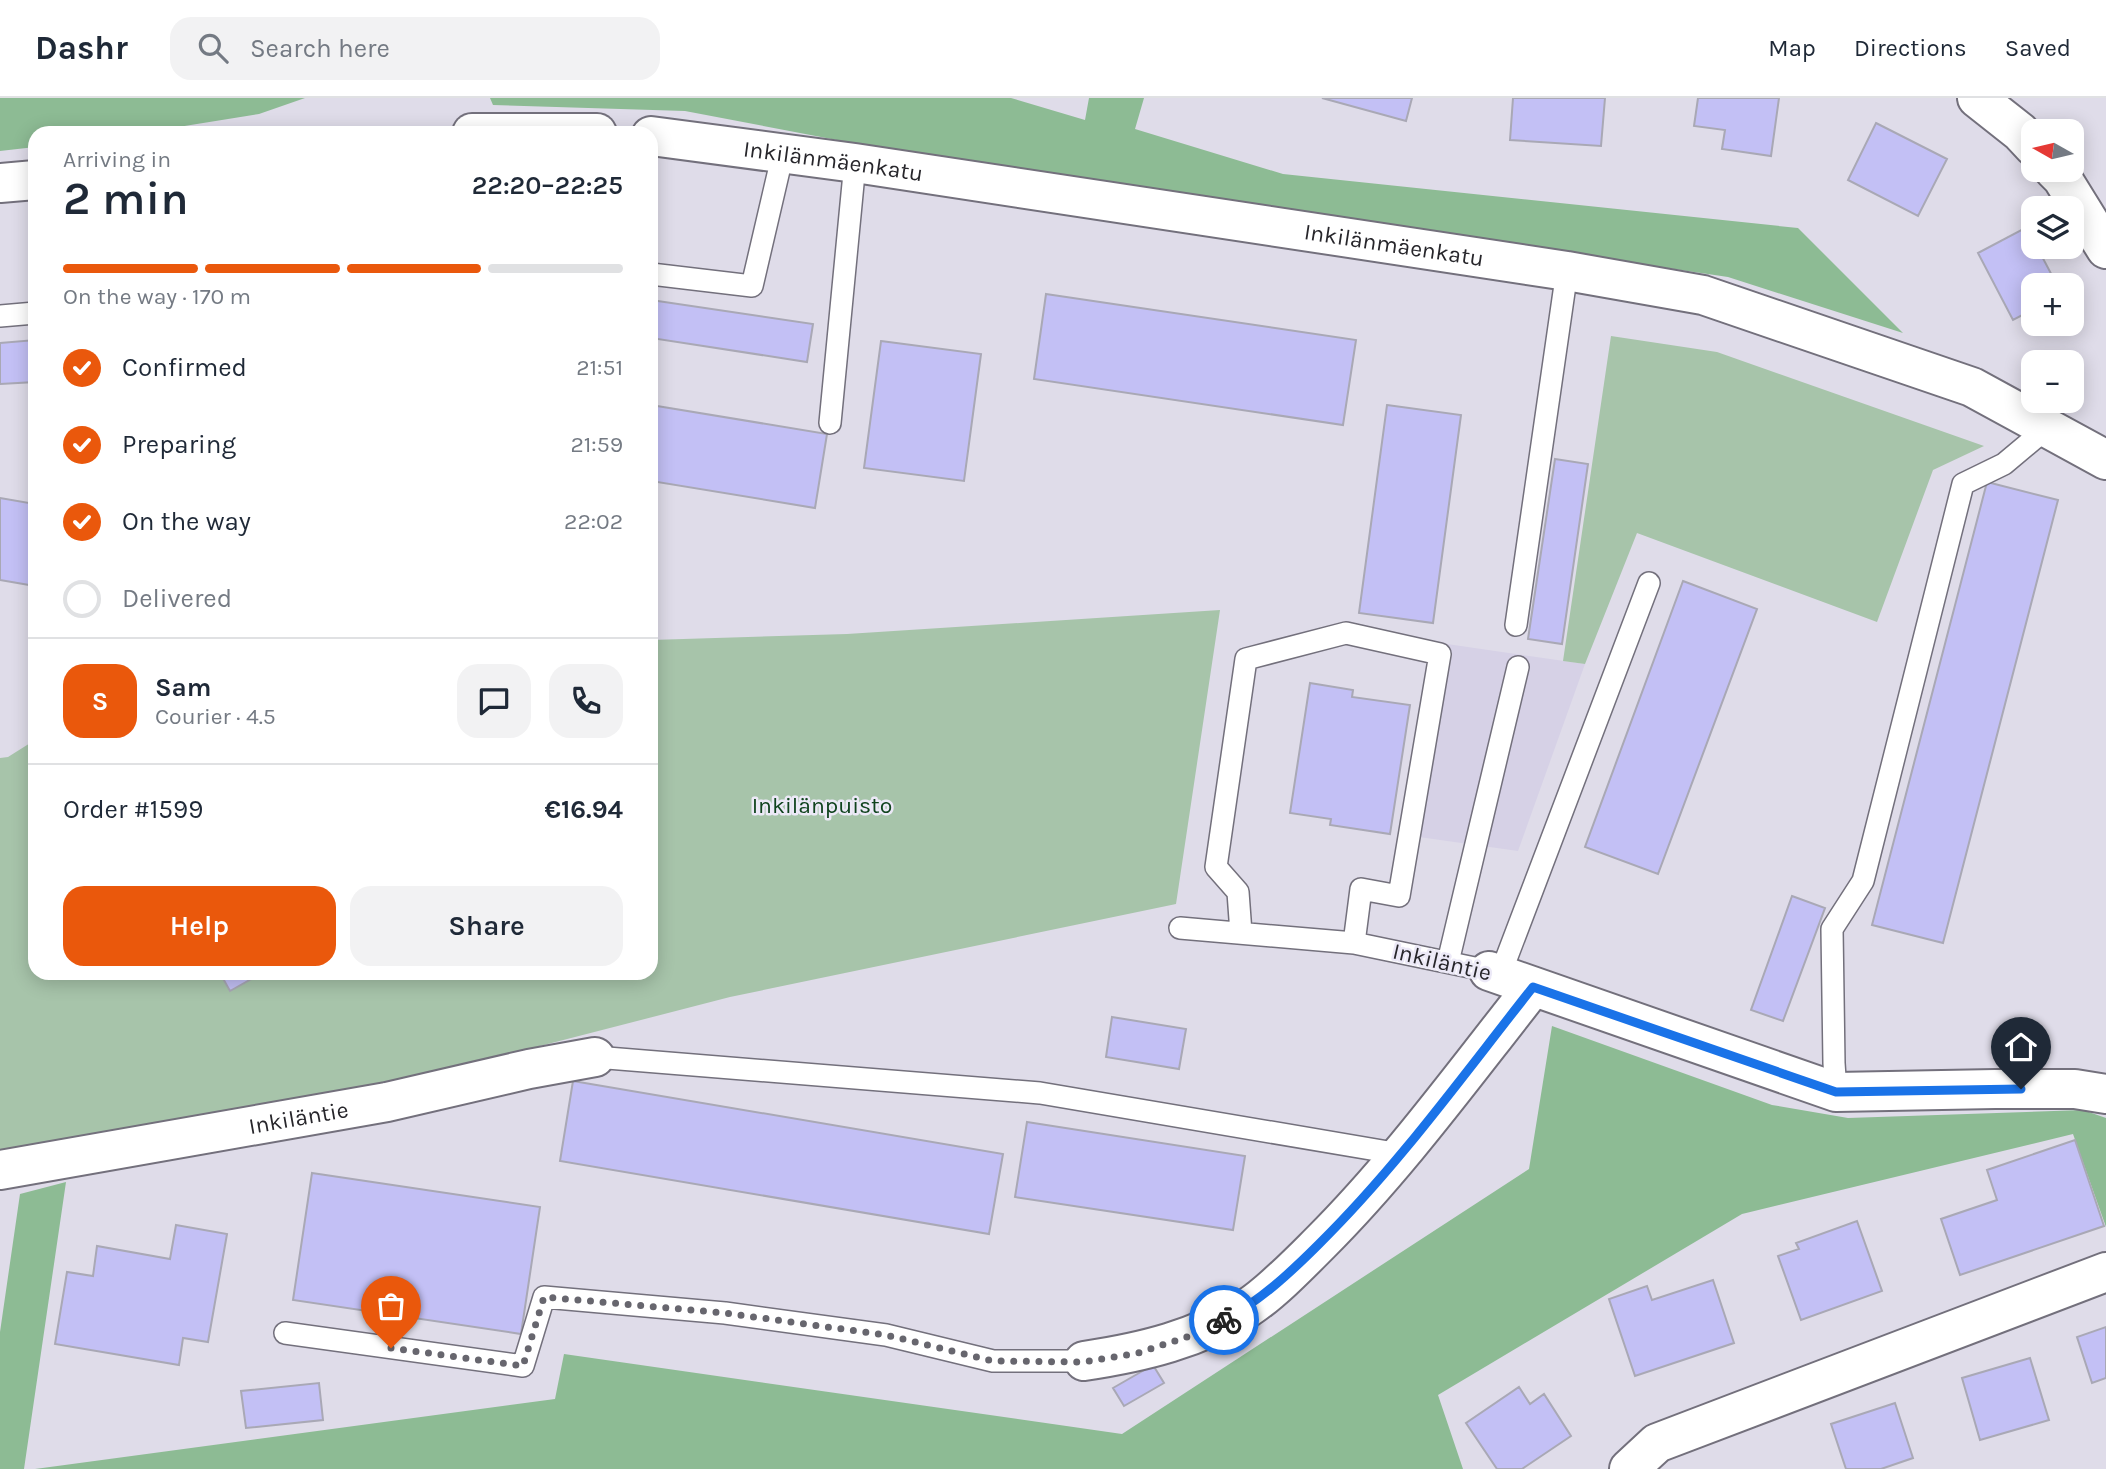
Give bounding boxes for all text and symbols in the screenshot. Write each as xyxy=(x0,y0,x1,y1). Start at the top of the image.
search box xyxy=(170,17,660,80)
text: Dashr xyxy=(35,29,128,67)
icon: search xyxy=(194,29,232,67)
text: Search here xyxy=(250,33,390,64)
text: Map xyxy=(1768,34,1816,62)
text: Directions xyxy=(1854,34,1967,62)
text: Saved xyxy=(2005,34,2071,62)
north arrow xyxy=(2021,119,2084,182)
map controls xyxy=(2021,119,2084,413)
street label: Inkilänmäenkatu xyxy=(742,135,925,187)
text: Arriving in xyxy=(63,146,171,173)
text: 22:20–22:25 xyxy=(472,170,623,201)
text: 2 min xyxy=(63,172,189,226)
button: layers xyxy=(2021,196,2084,259)
street label: Inkilänmäenkatu xyxy=(1302,218,1486,272)
button: + xyxy=(2021,273,2084,336)
text: On the way · 170 m xyxy=(63,283,251,310)
icon: check xyxy=(63,349,101,387)
button: − xyxy=(2021,350,2084,413)
text: Confirmed xyxy=(122,352,247,383)
text: 21:51 xyxy=(576,354,623,381)
icon: check xyxy=(63,426,101,464)
text: Preparing xyxy=(122,429,236,460)
text: 21:59 xyxy=(570,431,623,458)
icon: check xyxy=(63,503,101,541)
text: On the way xyxy=(122,506,251,537)
text: 22:02 xyxy=(564,508,623,535)
text: Delivered xyxy=(122,583,232,614)
button: chat xyxy=(457,664,531,738)
button: phone xyxy=(549,664,623,738)
text: Sam xyxy=(155,672,211,703)
text: S xyxy=(92,686,108,717)
text: Courier · 4.5 xyxy=(155,703,276,730)
park label: Inkilänpuisto xyxy=(752,792,892,819)
text: Order #1599 xyxy=(63,794,203,825)
text: €16.94 xyxy=(545,794,623,825)
button: Help xyxy=(63,886,336,966)
button: Share xyxy=(350,886,623,966)
street label: Inkiläntie xyxy=(1390,938,1494,986)
pin xyxy=(1991,1017,2051,1089)
icon: home xyxy=(2002,1028,2040,1066)
street label: Inkiläntie xyxy=(247,1096,350,1140)
pin xyxy=(361,1276,421,1348)
courier xyxy=(1189,1285,1259,1355)
icon: bag xyxy=(372,1287,410,1325)
icon: bike xyxy=(1205,1301,1243,1339)

